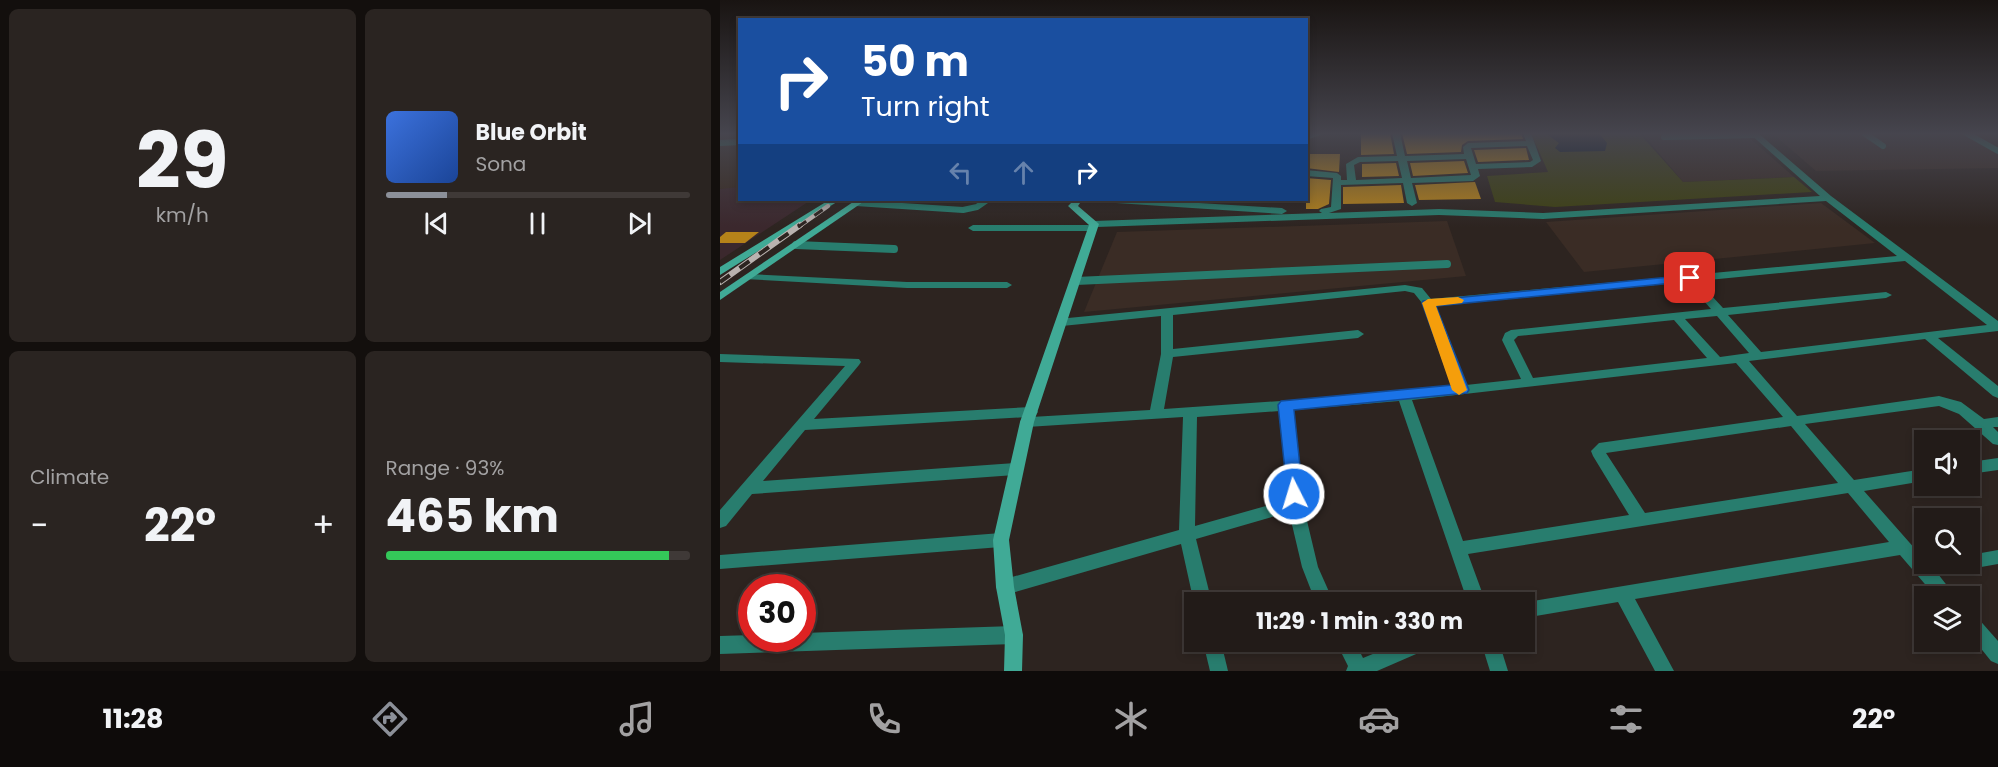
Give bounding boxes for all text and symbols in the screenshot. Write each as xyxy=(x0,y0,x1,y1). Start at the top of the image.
text: 50 m xyxy=(861,32,969,91)
icon: right xyxy=(762,42,840,120)
text: Turn right xyxy=(861,88,990,125)
text: 29 xyxy=(136,106,229,215)
text: Blue Orbit xyxy=(476,117,587,148)
text: Sona xyxy=(476,150,526,178)
icon: left xyxy=(944,156,977,189)
icon: ahead xyxy=(1007,156,1040,189)
icon: right xyxy=(1070,156,1103,189)
text: km/h xyxy=(156,201,209,229)
icon: previous xyxy=(420,207,453,240)
icon: pause xyxy=(521,207,554,240)
icon: next xyxy=(623,207,656,240)
pin xyxy=(1664,252,1715,303)
icon: arrive xyxy=(1673,261,1706,294)
map controls xyxy=(1914,430,1980,652)
button: sound xyxy=(1914,430,1980,496)
text: Range · 93% xyxy=(386,454,504,482)
position arrow xyxy=(1262,462,1326,526)
text: Climate xyxy=(30,463,109,491)
text: 465 km xyxy=(386,485,559,548)
text: 22° xyxy=(144,494,216,557)
text: − xyxy=(30,502,48,549)
text: + xyxy=(312,502,335,549)
button: search xyxy=(1914,508,1980,574)
speed limit sign: 30 xyxy=(738,574,816,652)
button: layers xyxy=(1914,586,1980,652)
text: 11:29 · 1 min · 330 m xyxy=(1256,606,1463,637)
icon: directions xyxy=(369,698,411,740)
icon: music xyxy=(616,698,658,740)
icon: phone xyxy=(863,698,905,740)
icon: climate xyxy=(1110,698,1152,740)
icon: car xyxy=(1358,698,1400,740)
icon: filters xyxy=(1605,698,1647,740)
text: 11:28 xyxy=(103,700,164,737)
text: 22° xyxy=(1852,700,1895,737)

